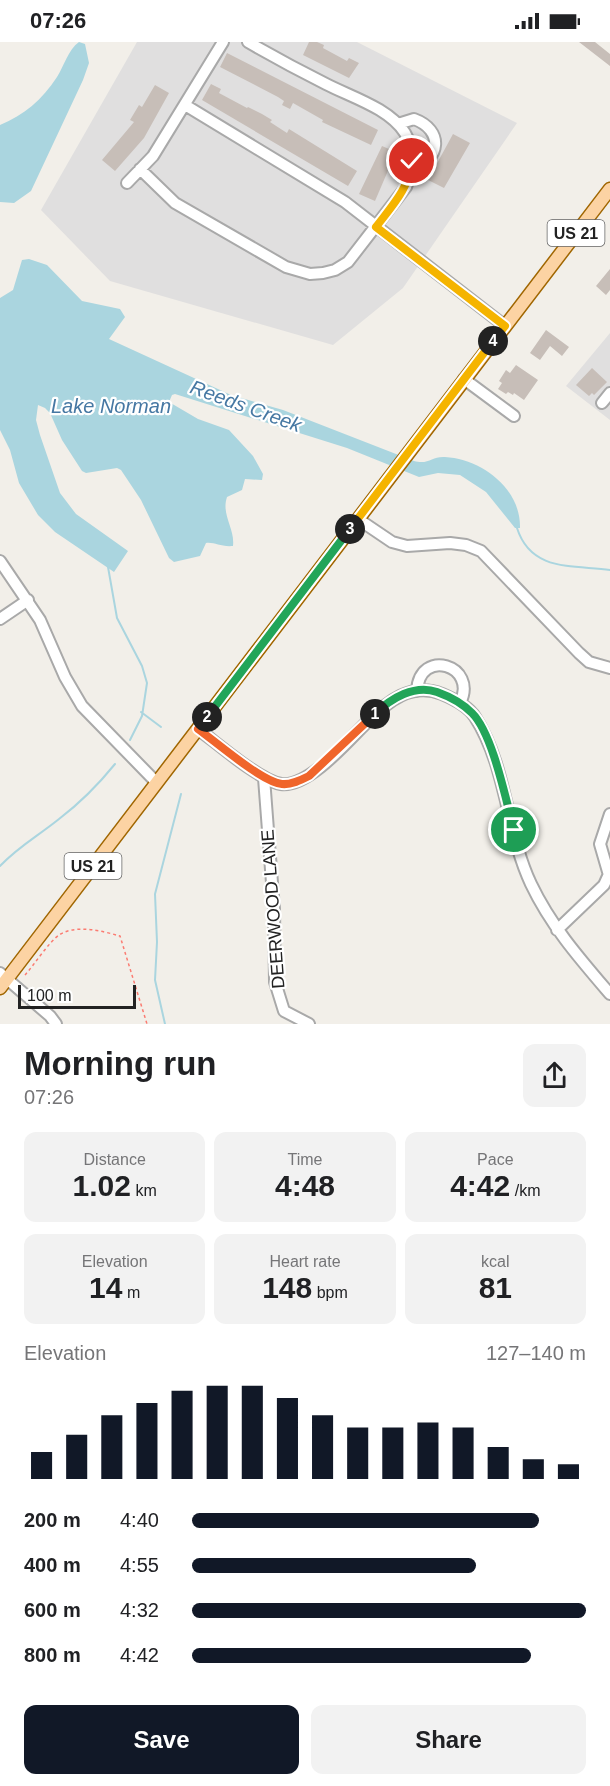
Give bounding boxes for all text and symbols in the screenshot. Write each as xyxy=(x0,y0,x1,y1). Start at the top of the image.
text: 07:26 xyxy=(30,8,86,33)
pin xyxy=(386,135,437,186)
icon: check xyxy=(395,144,428,177)
road number: US 21 xyxy=(548,220,604,246)
pin: 4 xyxy=(478,326,508,356)
text: 4 xyxy=(489,332,497,349)
water label: Reeds Creek xyxy=(187,376,306,437)
water label: Lake Norman xyxy=(51,395,171,417)
pin: 3 xyxy=(335,514,365,544)
text: 3 xyxy=(346,520,354,537)
pin: 1 xyxy=(360,699,390,729)
pin: 2 xyxy=(192,702,222,732)
text: 1 xyxy=(371,705,379,722)
text: 2 xyxy=(203,708,211,725)
pin xyxy=(488,804,539,855)
icon: arrive xyxy=(497,813,530,846)
street label: DEERWOOD LANE xyxy=(257,829,289,989)
road number: US 21 xyxy=(64,853,122,879)
scale bar xyxy=(18,982,136,1010)
text: 100 m xyxy=(27,987,71,1004)
button: share xyxy=(523,1044,586,1107)
text: Morning run xyxy=(24,1045,216,1082)
text: 07:26 xyxy=(24,1086,74,1108)
text: Distance xyxy=(84,1151,146,1168)
text: Time xyxy=(288,1151,322,1168)
text: Pace xyxy=(477,1151,514,1168)
text: 1.02 xyxy=(73,1169,131,1202)
text: 4:48 xyxy=(275,1169,335,1202)
text: 4:42 xyxy=(450,1169,510,1202)
text: km xyxy=(131,1182,157,1199)
text: /km xyxy=(510,1182,540,1199)
text: Elevation xyxy=(82,1253,148,1270)
text: Heart rate xyxy=(269,1253,341,1270)
text: kcal xyxy=(481,1253,510,1270)
text: 14 xyxy=(89,1271,122,1304)
text: 148 xyxy=(262,1271,312,1304)
text: 81 xyxy=(479,1271,512,1304)
text: m xyxy=(122,1284,140,1301)
text: bpm xyxy=(312,1284,348,1301)
text: Elevation xyxy=(24,1342,106,1364)
text: 127–140 m xyxy=(486,1342,586,1364)
text: 200 m xyxy=(24,1509,81,1531)
text: 4:40 xyxy=(120,1509,159,1531)
text: 400 m xyxy=(24,1554,81,1576)
text: 4:55 xyxy=(120,1554,159,1576)
text: 600 m xyxy=(24,1599,81,1621)
text: 4:32 xyxy=(120,1599,159,1621)
text: 800 m xyxy=(24,1644,81,1666)
text: 4:42 xyxy=(120,1644,159,1666)
button: Save xyxy=(24,1705,299,1774)
button: Share xyxy=(311,1705,586,1774)

